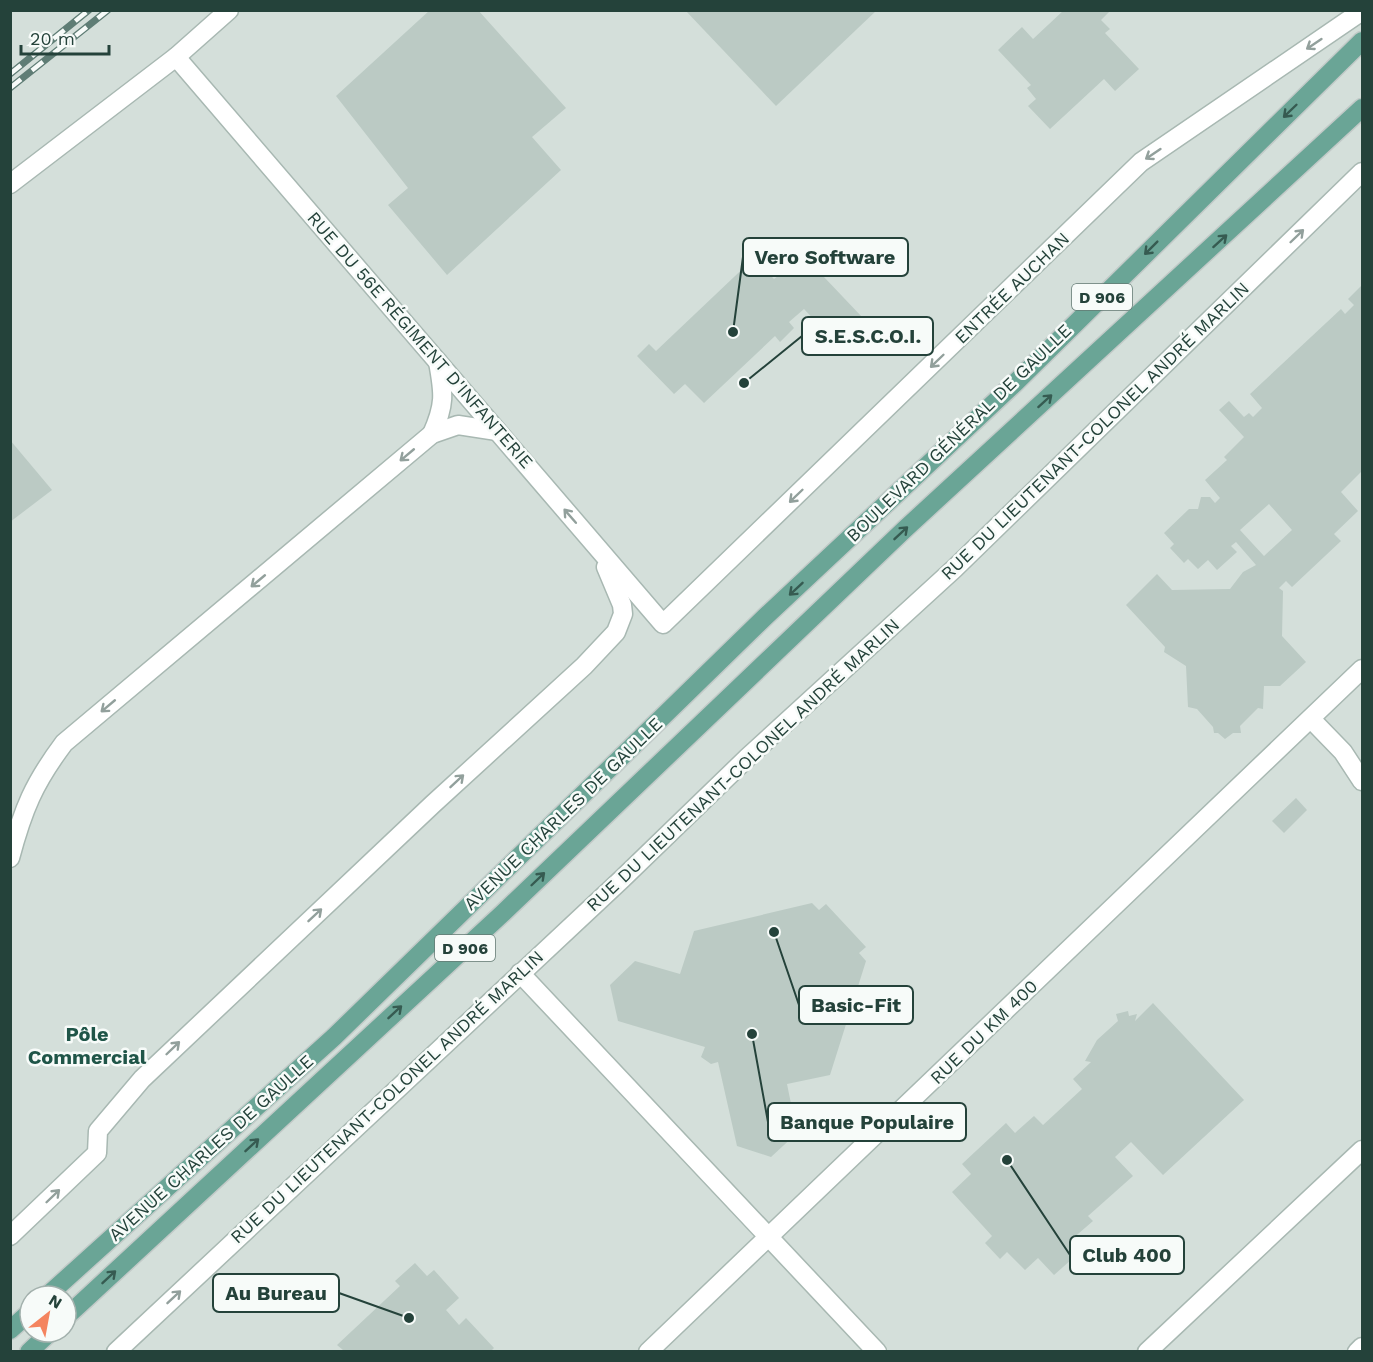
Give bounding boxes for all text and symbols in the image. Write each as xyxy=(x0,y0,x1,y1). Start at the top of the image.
scale bar xyxy=(21,18,110,56)
text: 20 m xyxy=(30,28,75,49)
one-way arrow xyxy=(1307,38,1323,50)
one-way arrow xyxy=(1283,104,1298,118)
one-way arrow xyxy=(1146,148,1162,160)
street label: RUE DU 56E RÉGIMENT D'INFANTERIE xyxy=(303,207,538,472)
street label: ENTRÉE AUCHAN xyxy=(950,228,1073,348)
one-way arrow xyxy=(1290,229,1305,243)
one-way arrow xyxy=(1212,234,1227,249)
callout: Vero Software xyxy=(743,238,908,276)
one-way arrow xyxy=(1144,241,1159,255)
text: Vero Software xyxy=(755,245,895,269)
street label: RUE DU LIEUTENANT-COLONEL ANDRÉ MARLIN xyxy=(936,277,1253,584)
road number: D 906 xyxy=(1072,284,1132,310)
callout: S.E.S.C.O.I. xyxy=(802,317,933,355)
street label: BOULEVARD GÉNÉRAL DE GAULLE xyxy=(842,319,1075,546)
text: S.E.S.C.O.I. xyxy=(815,324,921,348)
one-way arrow xyxy=(929,354,944,368)
one-way arrow xyxy=(1037,394,1052,408)
one-way arrow xyxy=(399,449,415,462)
one-way arrow xyxy=(789,489,804,504)
one-way arrow xyxy=(563,509,577,524)
one-way arrow xyxy=(893,526,908,540)
one-way arrow xyxy=(250,574,266,587)
one-way arrow xyxy=(788,581,803,596)
street label: RUE DU LIEUTENANT-COLONEL ANDRÉ MARLIN xyxy=(582,614,903,915)
one-way arrow xyxy=(101,699,116,713)
street label: AVENUE CHARLES DE GAULLE xyxy=(459,713,666,914)
one-way arrow xyxy=(449,775,464,789)
one-way arrow xyxy=(530,872,545,887)
one-way arrow xyxy=(307,908,322,922)
road number: D 906 xyxy=(435,935,495,961)
street label: RUE DU LIEUTENANT-COLONEL ANDRÉ MARLIN xyxy=(226,946,547,1247)
street label: RUE DU KM 400 xyxy=(926,975,1042,1088)
callout: Basic-Fit xyxy=(799,986,913,1024)
text: Basic-Fit xyxy=(811,993,901,1017)
one-way arrow xyxy=(387,1006,402,1020)
district label: Pôle Commercial xyxy=(28,1022,147,1069)
one-way arrow xyxy=(165,1041,180,1056)
street label: AVENUE CHARLES DE GAULLE xyxy=(104,1050,317,1245)
callout: Banque Populaire xyxy=(768,1103,966,1141)
text: Banque Populaire xyxy=(780,1110,954,1134)
one-way arrow xyxy=(244,1138,259,1152)
one-way arrow xyxy=(45,1189,60,1203)
callout: Club 400 xyxy=(1070,1236,1184,1274)
text: Club 400 xyxy=(1082,1243,1172,1267)
one-way arrow xyxy=(101,1271,116,1285)
callout: Au Bureau xyxy=(213,1274,339,1312)
text: Au Bureau xyxy=(225,1281,327,1305)
north arrow xyxy=(18,1284,78,1344)
text: N xyxy=(45,1290,65,1313)
one-way arrow xyxy=(166,1290,181,1304)

